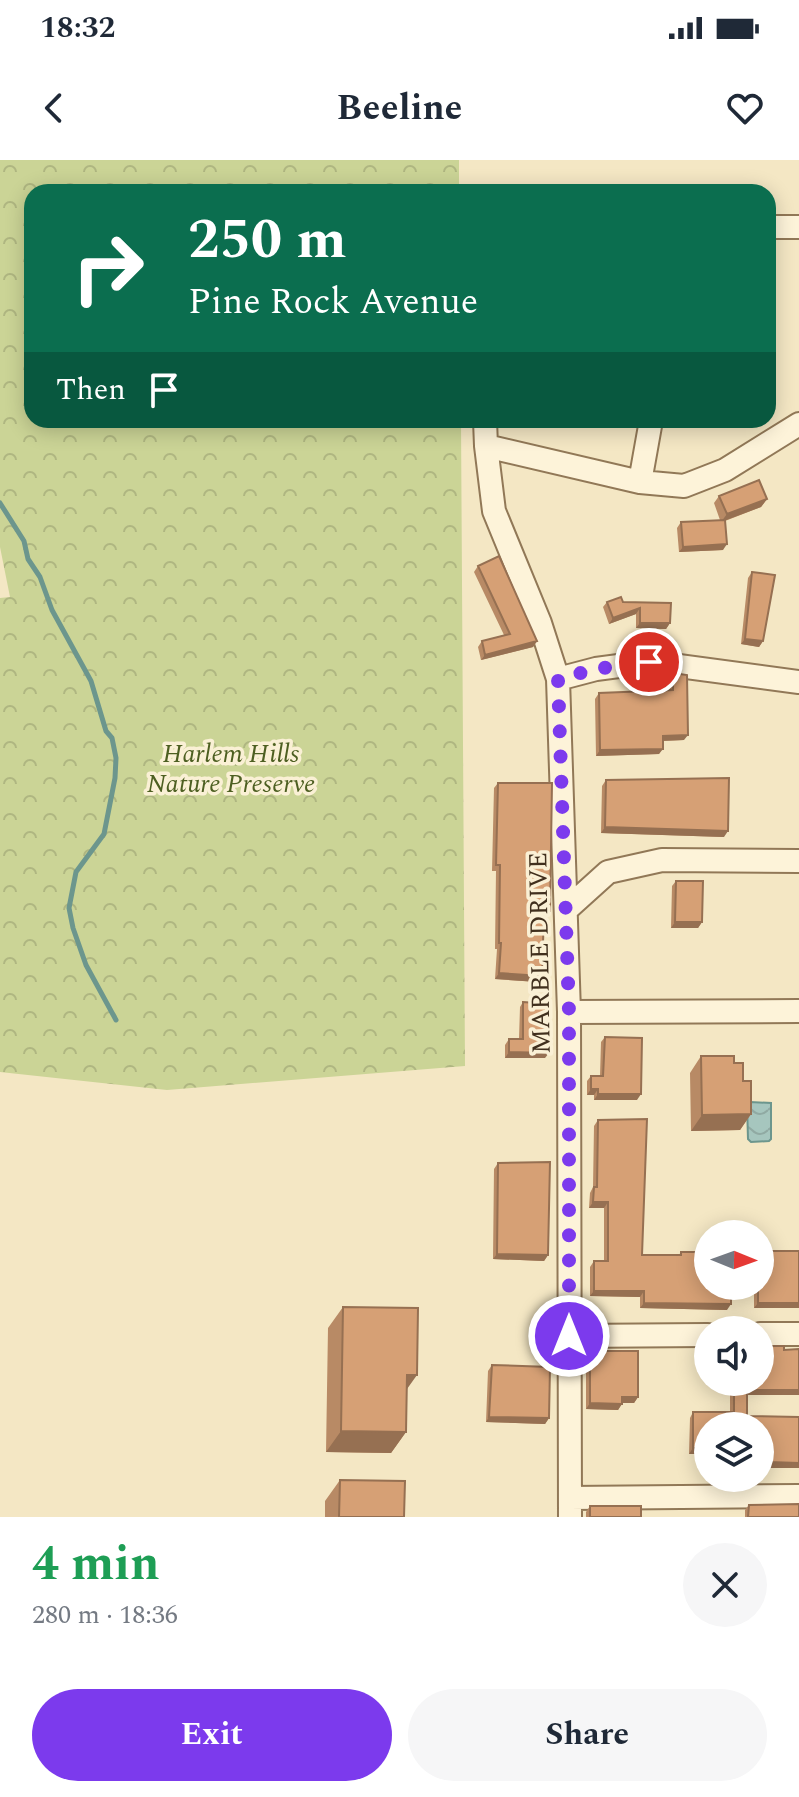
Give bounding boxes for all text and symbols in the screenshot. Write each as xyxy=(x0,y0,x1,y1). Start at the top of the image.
text: 18:32 xyxy=(40,5,115,51)
text: Beeline xyxy=(337,81,462,136)
icon: back xyxy=(32,86,76,130)
icon: heart xyxy=(723,86,767,130)
text: 250 m xyxy=(188,198,347,283)
icon: right xyxy=(56,216,160,320)
text: Pine Rock Avenue xyxy=(188,275,478,330)
text: Then xyxy=(56,367,126,413)
icon: arrive xyxy=(142,368,186,412)
pin xyxy=(615,628,683,696)
icon: arrive xyxy=(627,640,671,684)
park label: Harlem Hills Nature Preserve xyxy=(147,734,315,804)
street label: MARBLE DRIVE xyxy=(518,852,562,1054)
north arrow xyxy=(694,1220,774,1300)
map controls xyxy=(694,1220,774,1492)
position arrow xyxy=(527,1294,611,1378)
button: sound xyxy=(694,1316,774,1396)
button: layers xyxy=(694,1412,774,1492)
text: 4 min xyxy=(32,1528,160,1601)
button: close xyxy=(683,1543,767,1627)
text: 280 m · 18:36 xyxy=(32,1595,178,1635)
button: Exit xyxy=(32,1689,392,1781)
button: Share xyxy=(408,1689,767,1781)

